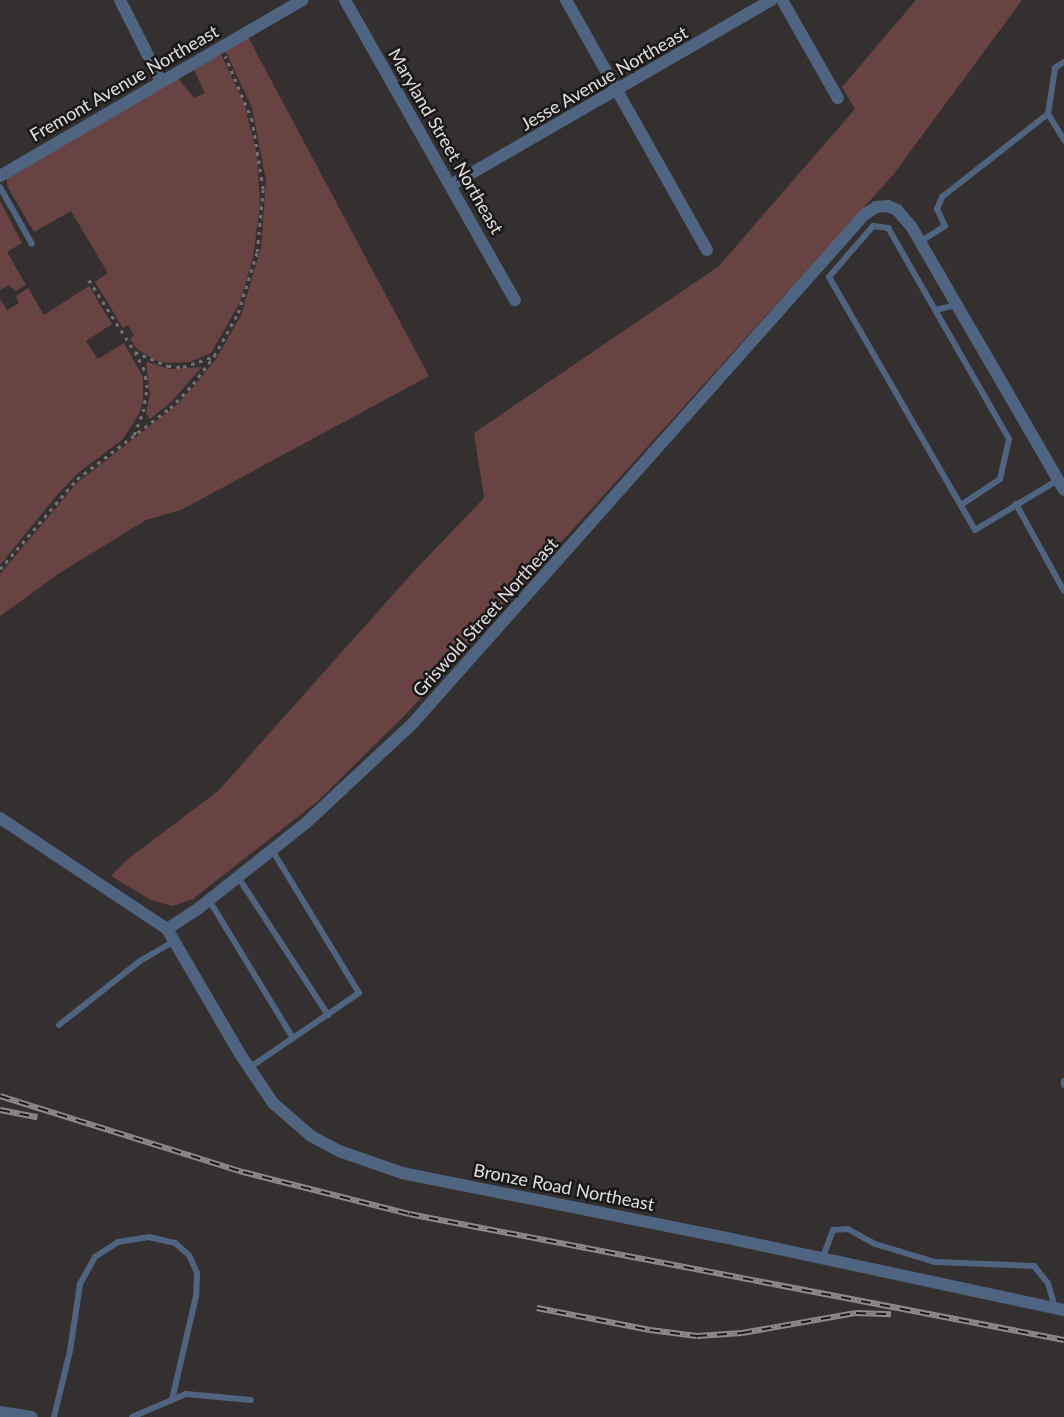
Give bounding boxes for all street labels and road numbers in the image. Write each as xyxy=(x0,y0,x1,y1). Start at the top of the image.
street label: Fremont Avenue Northeast xyxy=(26,20,222,146)
street label: Jesse Avenue Northeast xyxy=(516,21,692,135)
street label: Maryland Street Northeast xyxy=(384,44,508,238)
street label: Griswold Street Northeast xyxy=(408,533,562,701)
street label: Bronze Road Northeast xyxy=(472,1159,656,1215)

